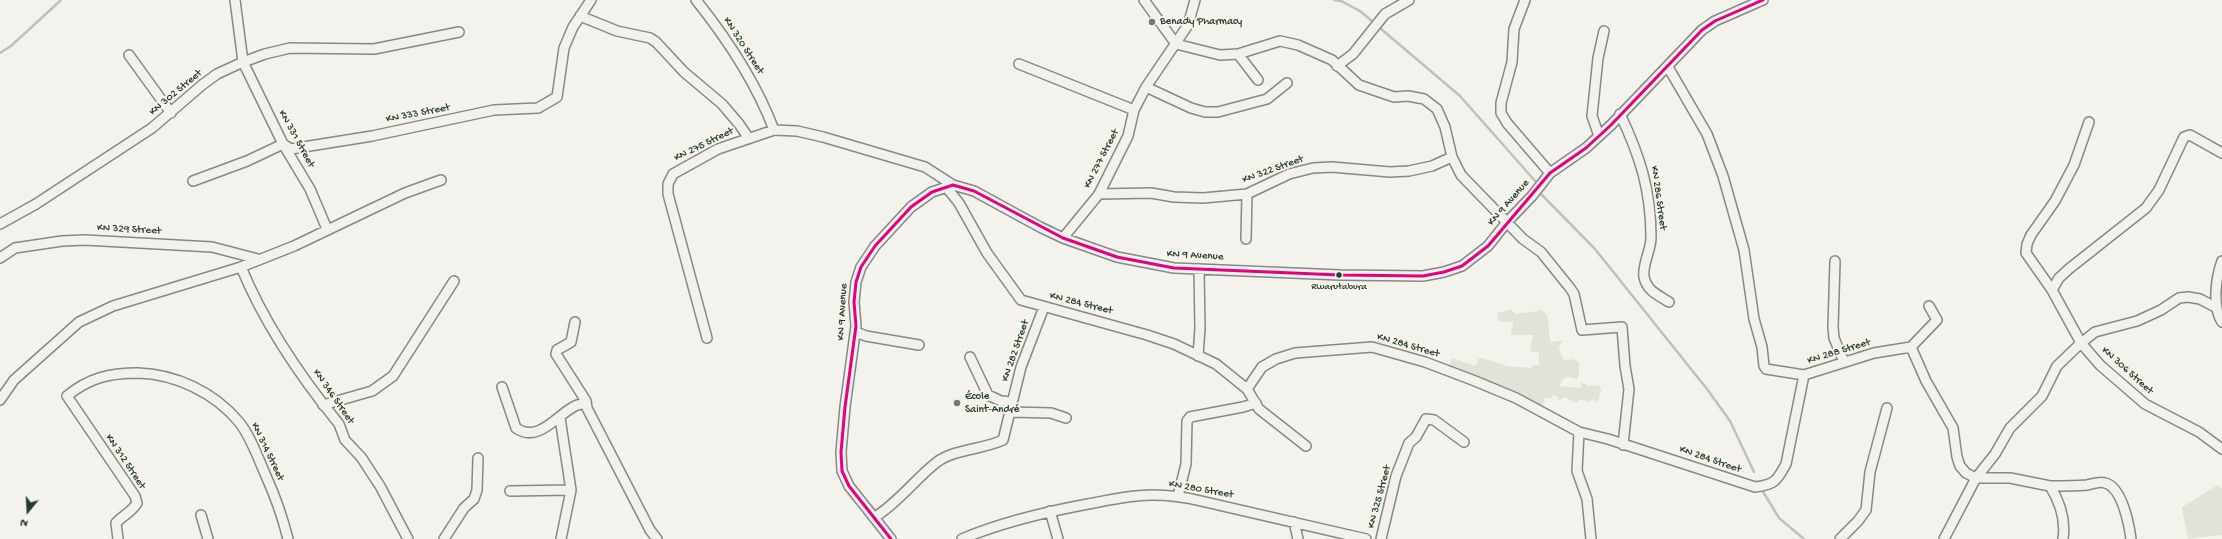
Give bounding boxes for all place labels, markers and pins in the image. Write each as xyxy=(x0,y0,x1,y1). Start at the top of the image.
place label: Benady Pharmacy xyxy=(1160,15,1242,29)
marker: Benady Pharmacy xyxy=(1147,17,1157,27)
marker: Rwarutabura xyxy=(1334,270,1344,280)
place label: Rwarutabura xyxy=(1311,281,1367,293)
place label: École Saint-André xyxy=(965,390,1019,416)
marker: École Saint-André xyxy=(952,398,962,408)

